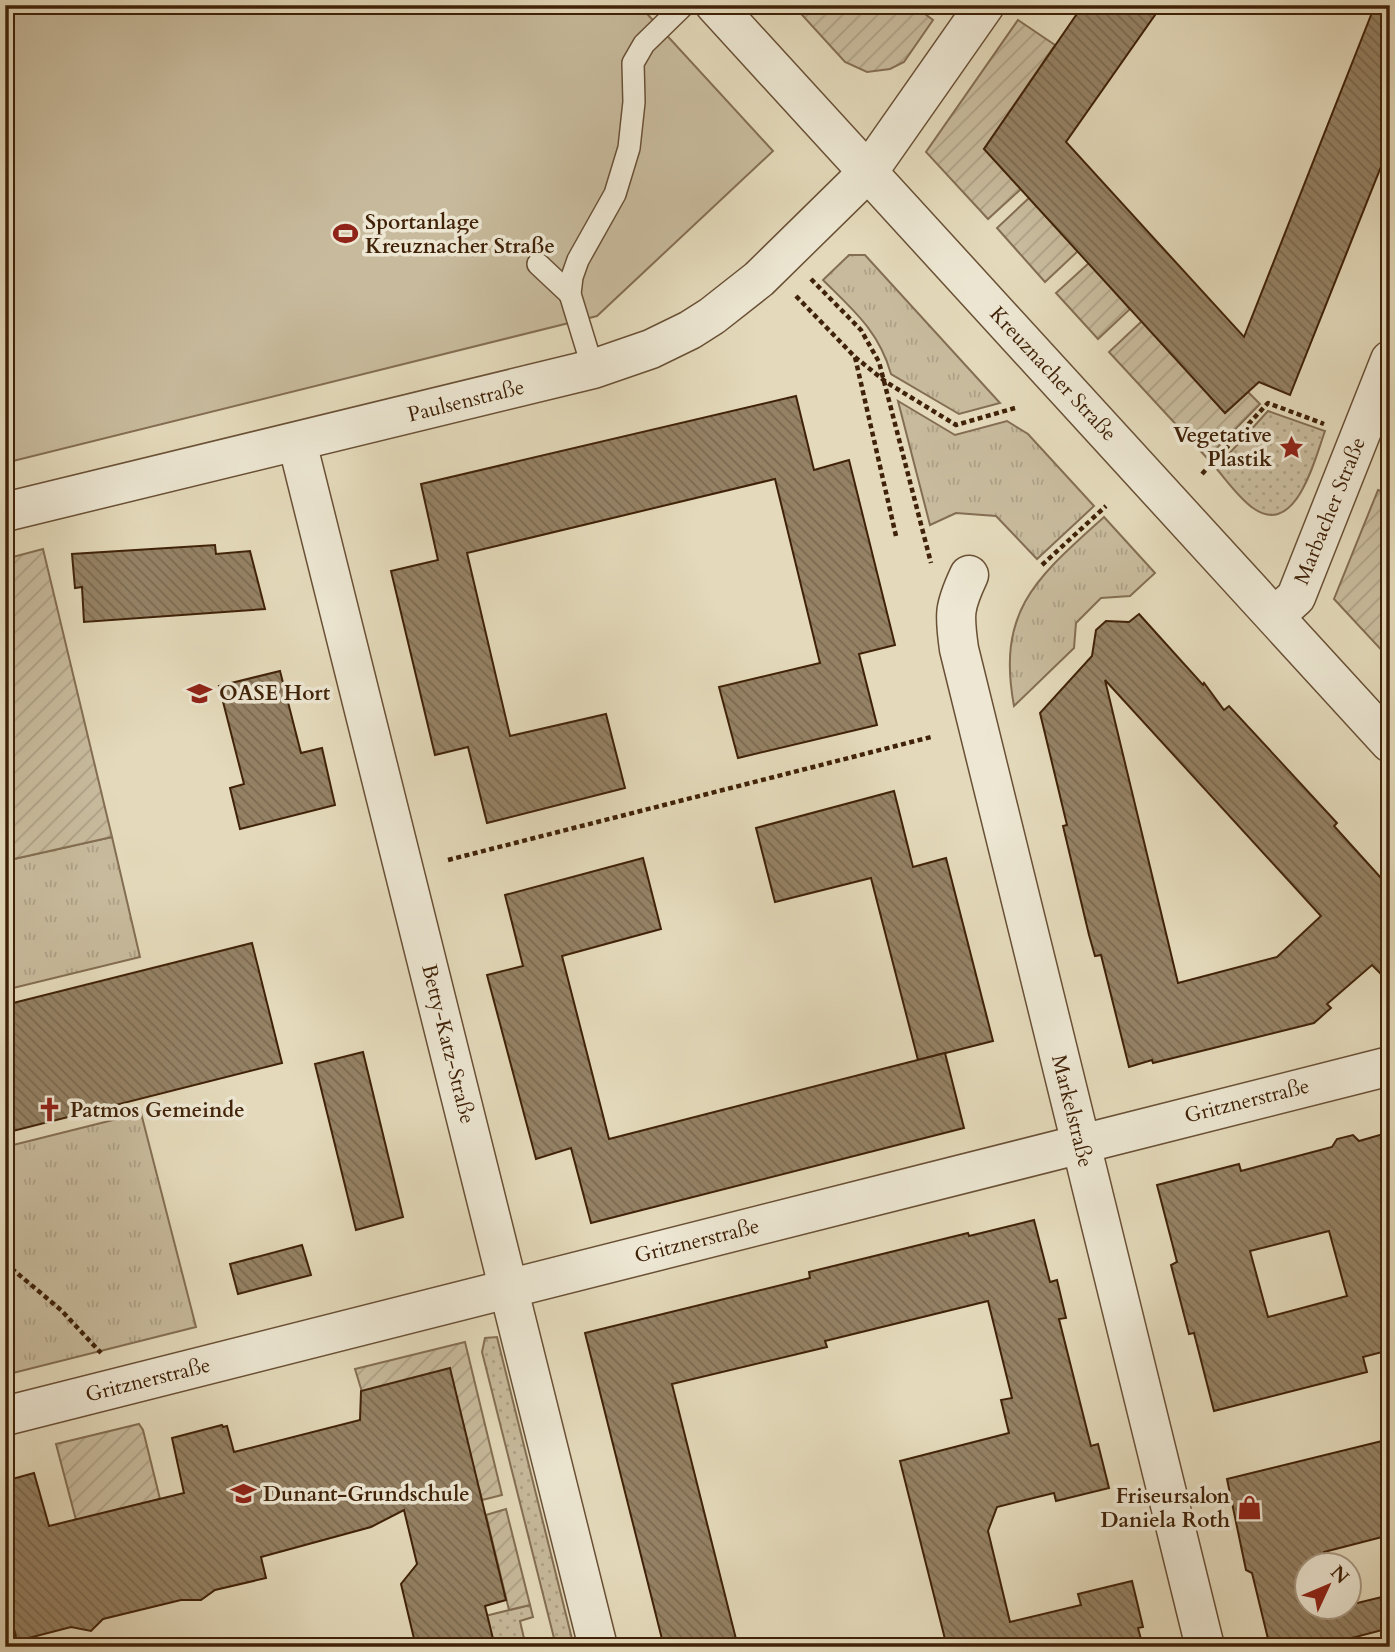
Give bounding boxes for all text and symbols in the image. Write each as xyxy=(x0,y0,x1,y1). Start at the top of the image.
place label: Sportanlage Kreuznacher Straße xyxy=(365,208,555,261)
sports icon: Sportanlage Kreuznacher Straße xyxy=(331,220,359,248)
street label: Kreuznacher Straße xyxy=(983,300,1123,448)
street label: Paulsenstraße xyxy=(405,373,527,429)
place label: Vegetative Plastik xyxy=(1173,421,1272,474)
place icon: Vegetative Plastik xyxy=(1278,433,1306,461)
street label: Marbacher Straße xyxy=(1287,433,1373,589)
school or university icon: OASE Hort xyxy=(185,679,213,707)
place label: OASE Hort xyxy=(219,679,331,708)
street label: Betty-Katz-Straße xyxy=(414,961,482,1127)
street label: Markelstraße xyxy=(1044,1052,1100,1170)
street label: Gritznerstraße xyxy=(1181,1071,1313,1131)
church icon: Patmos Gemeinde xyxy=(36,1096,64,1124)
place label: Patmos Gemeinde xyxy=(70,1096,245,1125)
street label: Gritznerstraße xyxy=(631,1211,763,1271)
street label: Gritznerstraße xyxy=(82,1350,214,1410)
school or university icon: Dunant-Grundschule xyxy=(229,1480,257,1508)
place label: Dunant-Grundschule xyxy=(263,1480,470,1509)
place label: Friseursalon Daniela Roth xyxy=(1101,1482,1231,1535)
shop icon: Friseursalon Daniela Roth xyxy=(1236,1494,1264,1522)
north arrow xyxy=(1294,1550,1364,1620)
text: N xyxy=(1324,1560,1355,1590)

